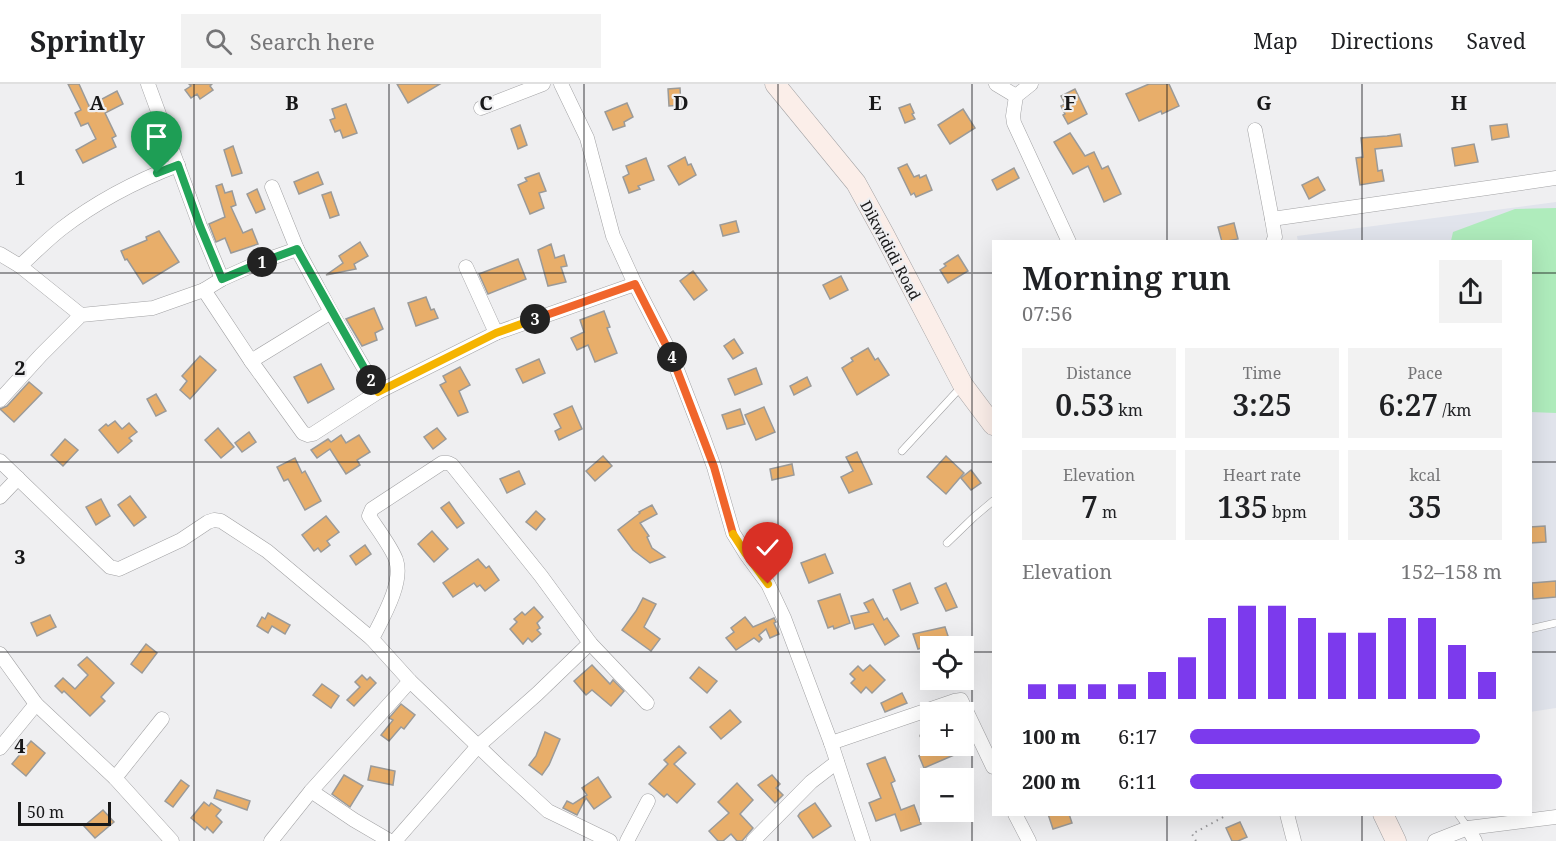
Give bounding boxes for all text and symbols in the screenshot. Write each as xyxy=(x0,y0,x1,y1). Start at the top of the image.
search box xyxy=(181,14,601,68)
text: Sprintly xyxy=(30,22,145,60)
icon: search xyxy=(202,25,235,58)
text: Search here xyxy=(250,26,375,56)
text: Map xyxy=(1253,27,1298,55)
text: Directions xyxy=(1331,27,1433,55)
text: Saved xyxy=(1466,27,1526,55)
text: A xyxy=(89,89,105,116)
text: B xyxy=(285,89,299,116)
text: C xyxy=(479,89,493,116)
text: D xyxy=(673,89,689,116)
text: E xyxy=(868,89,882,116)
text: F xyxy=(1064,89,1076,116)
text: G xyxy=(1256,89,1272,116)
text: H xyxy=(1451,89,1467,116)
pin xyxy=(131,111,182,173)
icon: arrive xyxy=(140,120,173,153)
text: 1 xyxy=(14,164,26,191)
street label: Dikwididi Road xyxy=(856,197,926,303)
pin: 1 xyxy=(247,247,277,277)
text: 1 xyxy=(257,251,267,273)
text: Morning run xyxy=(1022,255,1231,300)
button: share xyxy=(1439,260,1502,323)
text: 07:56 xyxy=(1022,300,1072,327)
pin: 3 xyxy=(520,304,550,334)
text: 3 xyxy=(530,308,540,330)
pin: 4 xyxy=(657,342,687,372)
text: 4 xyxy=(667,346,677,368)
text: 2 xyxy=(14,354,26,381)
text: Distance xyxy=(1066,362,1132,384)
text: Time xyxy=(1243,362,1281,384)
text: Pace xyxy=(1407,362,1443,384)
pin: 2 xyxy=(356,365,386,395)
text: 2 xyxy=(366,369,376,391)
text: 0.53 xyxy=(1055,384,1114,425)
text: 3:25 xyxy=(1232,384,1292,425)
text: 6:27 xyxy=(1379,384,1438,425)
text: km xyxy=(1114,399,1143,421)
text: /km xyxy=(1438,399,1471,421)
text: Elevation xyxy=(1063,464,1135,486)
text: Heart rate xyxy=(1223,464,1301,486)
text: kcal xyxy=(1410,464,1440,486)
text: 7 xyxy=(1081,486,1098,527)
text: 135 xyxy=(1217,486,1268,527)
text: 35 xyxy=(1408,486,1442,527)
text: m xyxy=(1098,501,1117,523)
text: bpm xyxy=(1268,501,1307,523)
pin xyxy=(742,522,793,584)
icon: check xyxy=(751,531,784,564)
text: 3 xyxy=(14,543,26,570)
text: Elevation xyxy=(1022,558,1112,585)
text: 152–158 m xyxy=(1401,558,1502,585)
map controls xyxy=(920,636,974,822)
button: locate xyxy=(920,636,974,690)
button: + xyxy=(920,702,974,756)
text: 100 m xyxy=(1022,723,1081,750)
text: 6:17 xyxy=(1118,723,1157,750)
text: 4 xyxy=(14,732,26,759)
button: − xyxy=(920,768,974,822)
text: 200 m xyxy=(1022,768,1081,795)
text: 6:11 xyxy=(1118,768,1157,795)
scale bar xyxy=(18,799,111,826)
text: 50 m xyxy=(27,801,64,823)

